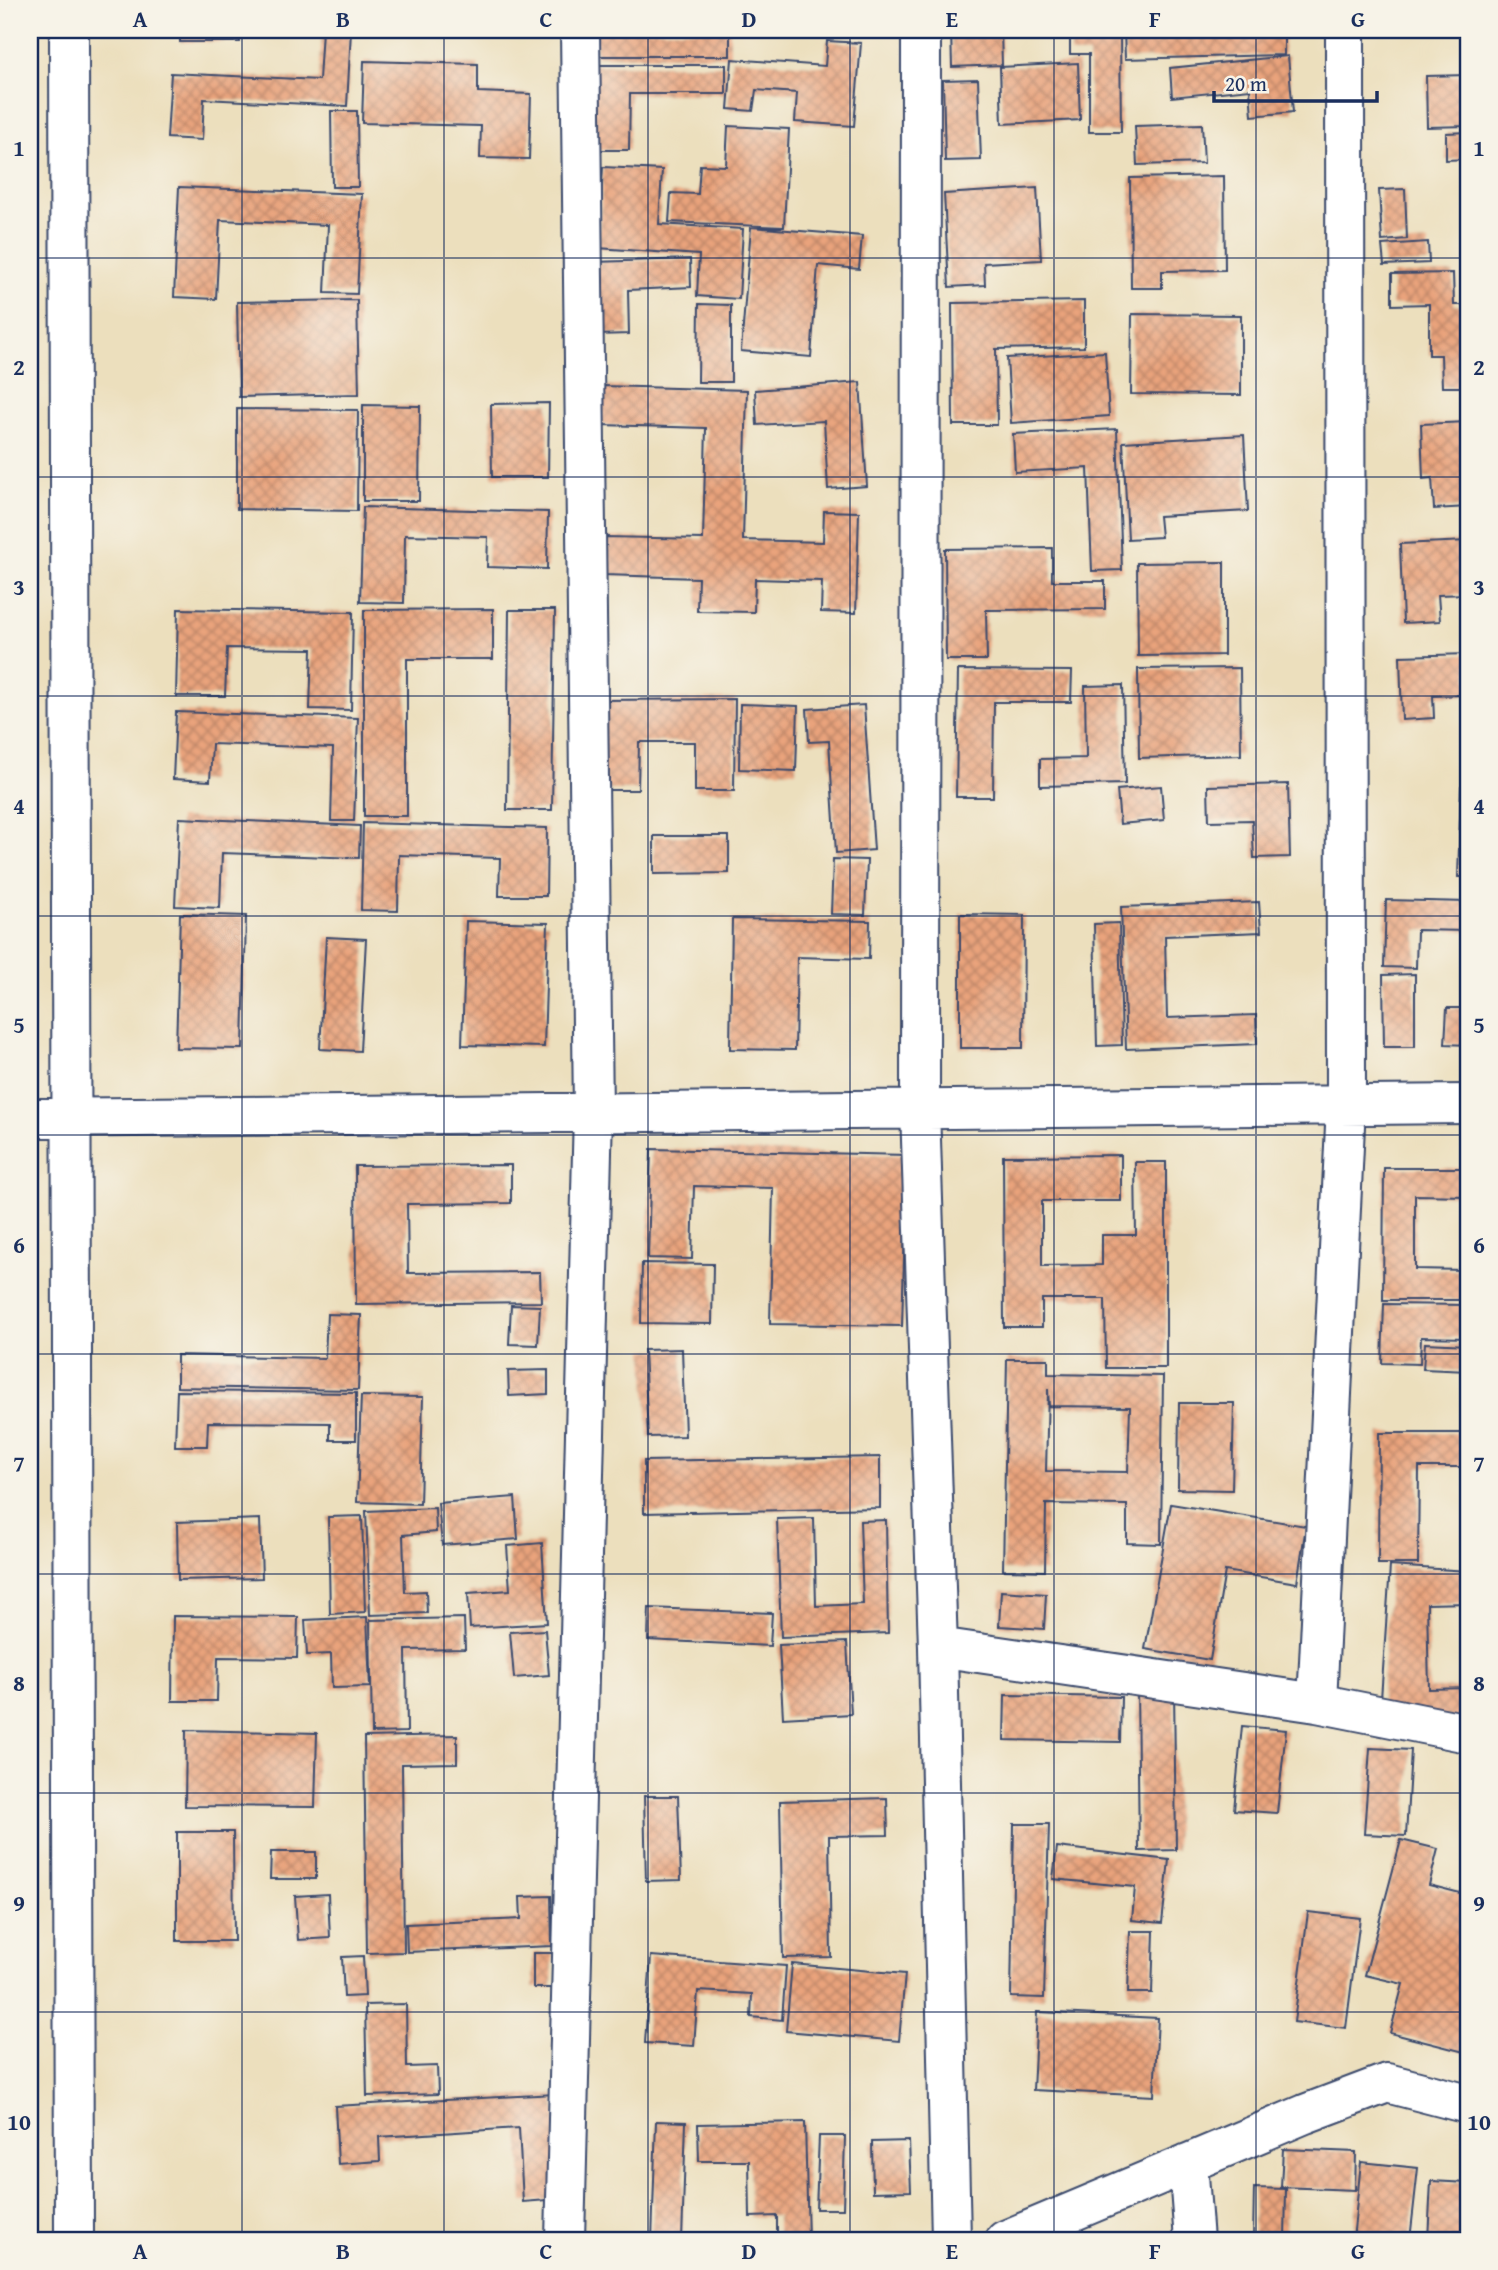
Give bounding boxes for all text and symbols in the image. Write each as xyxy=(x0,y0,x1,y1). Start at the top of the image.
text: A xyxy=(133,2,148,35)
text: B xyxy=(336,2,350,35)
text: C xyxy=(539,2,553,35)
text: D xyxy=(742,2,757,35)
text: E xyxy=(946,2,958,35)
text: F xyxy=(1149,2,1161,35)
text: G xyxy=(1351,2,1365,35)
scale bar xyxy=(1214,60,1377,104)
text: 20 m xyxy=(1225,68,1267,99)
text: 1 xyxy=(13,131,25,164)
text: 1 xyxy=(1473,131,1485,164)
text: 2 xyxy=(13,350,25,383)
text: 2 xyxy=(1473,350,1485,383)
text: 3 xyxy=(13,570,25,603)
text: 3 xyxy=(1473,570,1485,603)
text: 4 xyxy=(13,789,25,822)
text: 4 xyxy=(1473,789,1485,822)
text: 5 xyxy=(13,1008,25,1041)
text: 5 xyxy=(1473,1008,1485,1041)
text: 6 xyxy=(13,1228,25,1261)
text: 6 xyxy=(1473,1228,1485,1261)
text: 7 xyxy=(13,1447,25,1480)
text: 7 xyxy=(1473,1447,1485,1480)
text: 8 xyxy=(13,1666,25,1699)
text: 8 xyxy=(1473,1666,1485,1699)
text: 9 xyxy=(13,1886,25,1919)
text: 9 xyxy=(1473,1886,1485,1919)
text: 10 xyxy=(7,2105,31,2138)
text: 10 xyxy=(1467,2105,1491,2138)
text: A xyxy=(133,2234,148,2267)
text: B xyxy=(336,2234,350,2267)
text: C xyxy=(539,2234,553,2267)
text: D xyxy=(742,2234,757,2267)
text: E xyxy=(946,2234,958,2267)
text: F xyxy=(1149,2234,1161,2267)
text: G xyxy=(1351,2234,1365,2267)

